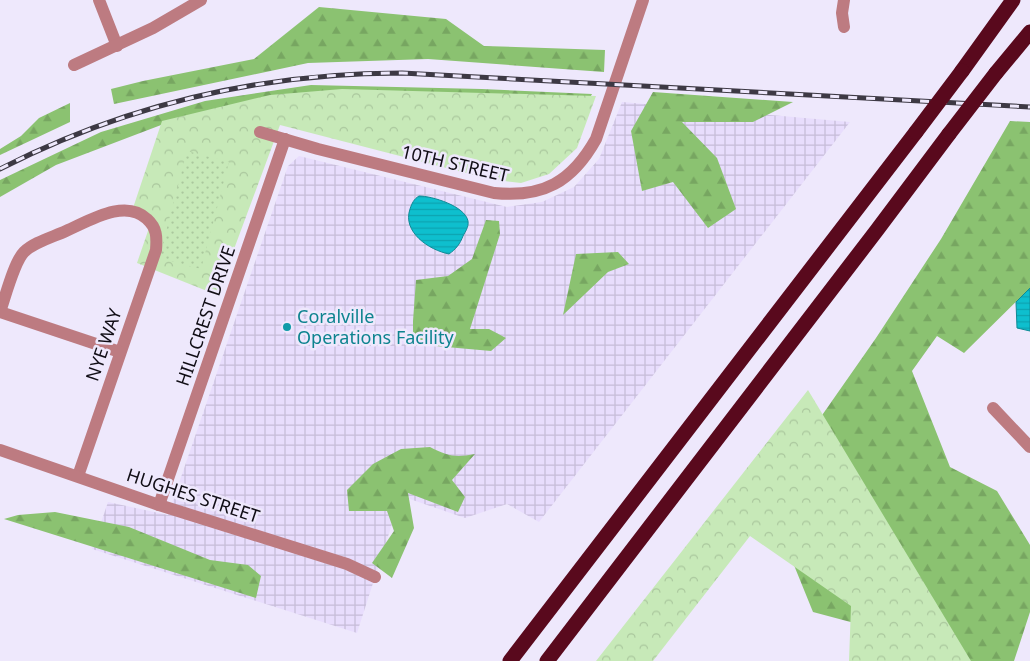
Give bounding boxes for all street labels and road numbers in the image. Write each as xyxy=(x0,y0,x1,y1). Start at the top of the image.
street label: 10TH STREET xyxy=(399,139,511,187)
street label: HILLCREST DRIVE xyxy=(170,243,240,389)
street label: NYE WAY xyxy=(79,304,127,384)
street label: HUGHES STREET xyxy=(124,462,263,528)

